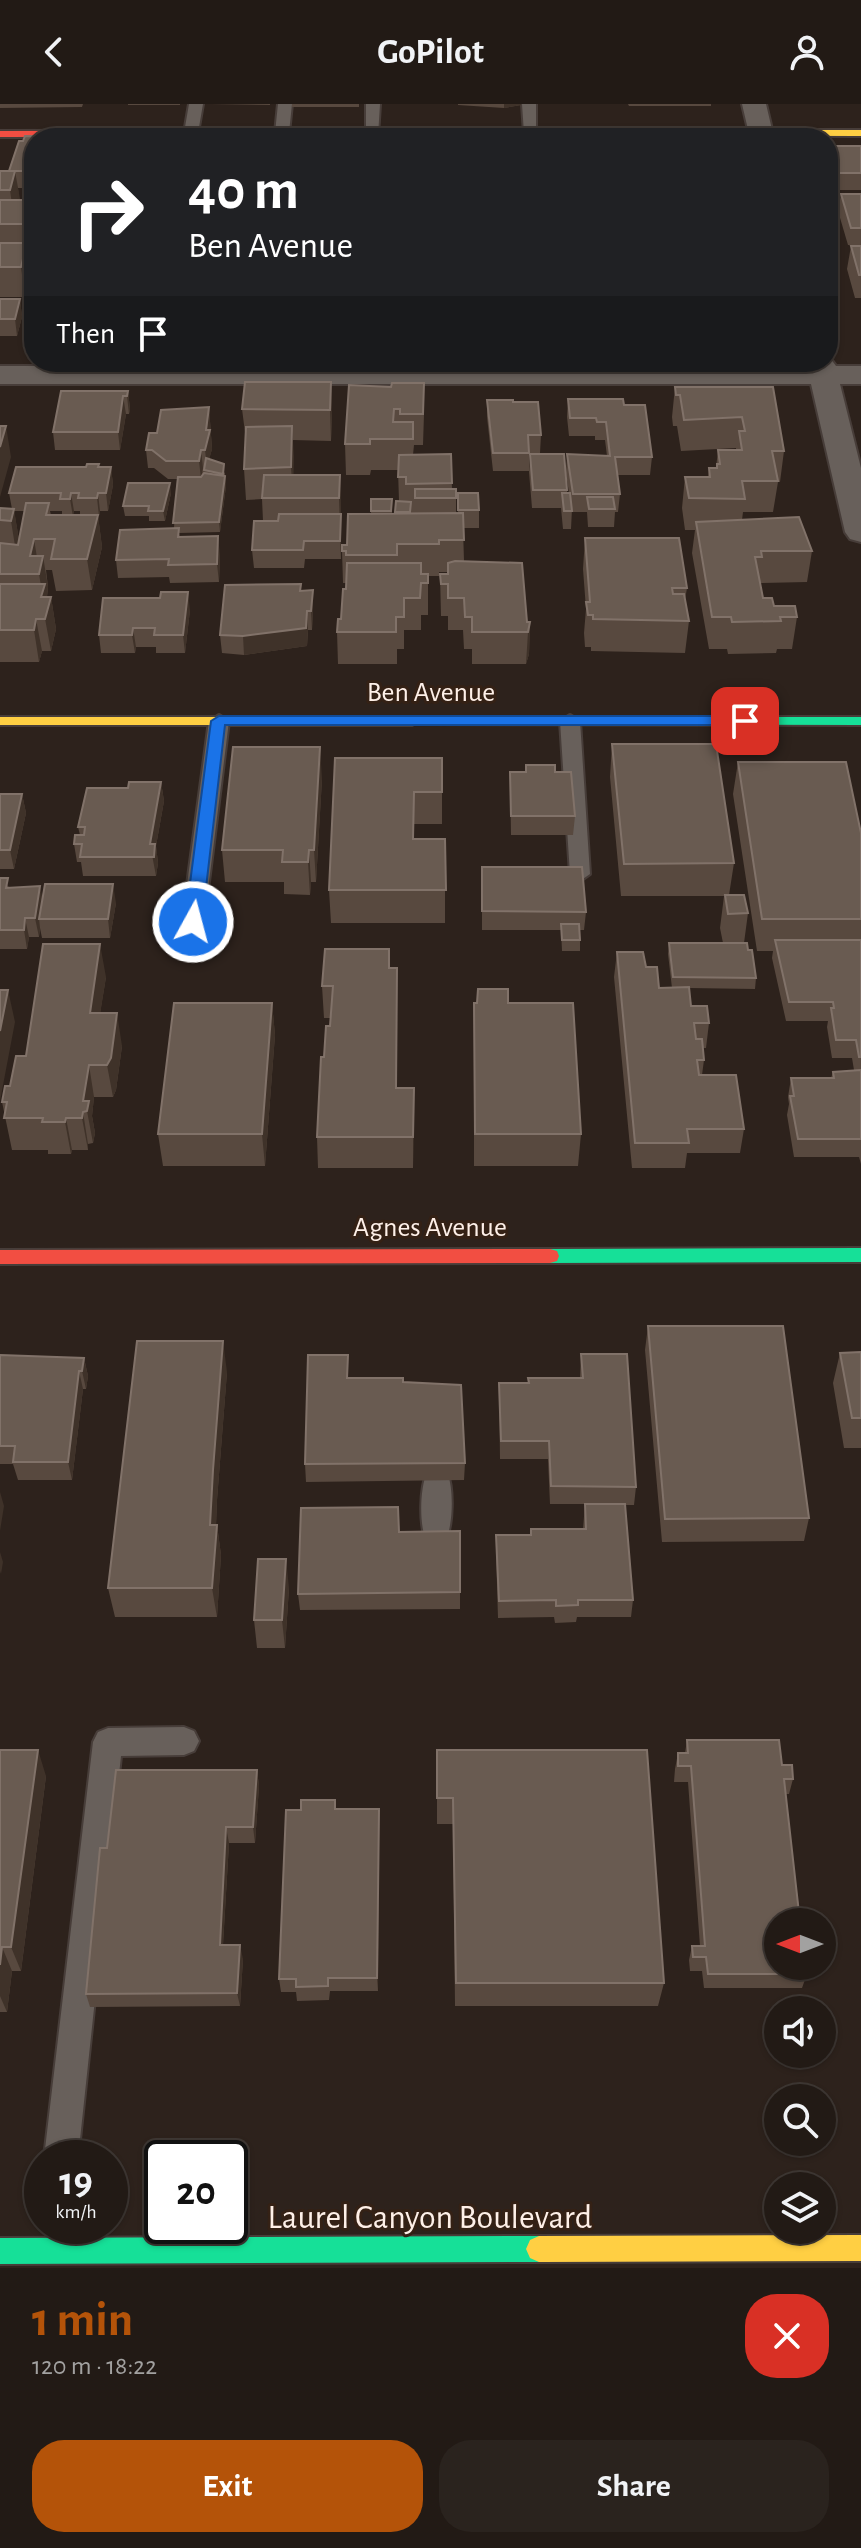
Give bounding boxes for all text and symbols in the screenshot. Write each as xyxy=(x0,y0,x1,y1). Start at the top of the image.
icon: back xyxy=(32,30,76,74)
icon: person xyxy=(785,30,829,74)
text: GoPilot xyxy=(377,34,484,70)
icon: right xyxy=(56,160,160,264)
text: 40 m xyxy=(188,163,299,219)
text: Ben Avenue xyxy=(188,228,353,264)
icon: arrive xyxy=(131,312,175,356)
text: Then xyxy=(56,319,115,349)
street label: Ben Avenue xyxy=(367,679,495,707)
pin xyxy=(711,687,779,755)
icon: arrive xyxy=(723,699,767,743)
position arrow xyxy=(151,880,235,964)
street label: Agnes Avenue xyxy=(353,1214,507,1242)
north arrow xyxy=(764,1908,836,1980)
map controls xyxy=(764,1908,836,2244)
button: sound xyxy=(764,1996,836,2068)
button: search xyxy=(764,2084,836,2156)
speed limit sign: 20 xyxy=(144,2140,248,2244)
text: 19 xyxy=(59,2162,93,2202)
button: layers xyxy=(764,2172,836,2244)
street label: Laurel Canyon Boulevard xyxy=(268,2201,592,2235)
text: km/h xyxy=(55,2202,97,2222)
button: close xyxy=(745,2294,829,2378)
text: 1 min xyxy=(32,2297,133,2345)
text: 120 m · 18:22 xyxy=(32,2353,157,2379)
button: Exit xyxy=(32,2440,423,2532)
button: Share xyxy=(439,2440,829,2532)

